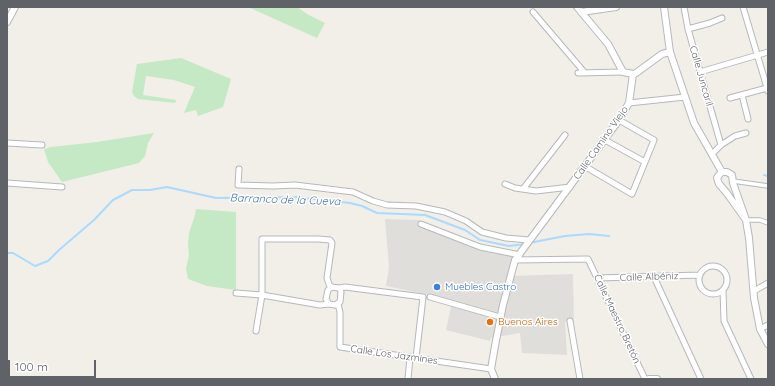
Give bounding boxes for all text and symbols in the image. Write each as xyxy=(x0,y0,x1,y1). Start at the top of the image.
street label: Calle Juncaril xyxy=(687,44,715,108)
street label: Calle Camino Viejo xyxy=(571,104,631,182)
water label: Barranco de la Cueva xyxy=(229,191,341,209)
street label: Calle Albéniz xyxy=(619,270,679,284)
street label: Calle Maestro Bretón xyxy=(591,273,643,365)
place label: Muebles Castro xyxy=(445,281,516,293)
marker: Muebles Castro xyxy=(432,282,442,292)
place label: Buenos Aires xyxy=(498,316,558,328)
marker: Buenos Aires xyxy=(485,317,495,327)
street label: Calle Los Jazmines xyxy=(349,343,439,367)
scale bar xyxy=(10,352,98,378)
text: 100 m xyxy=(15,359,48,374)

